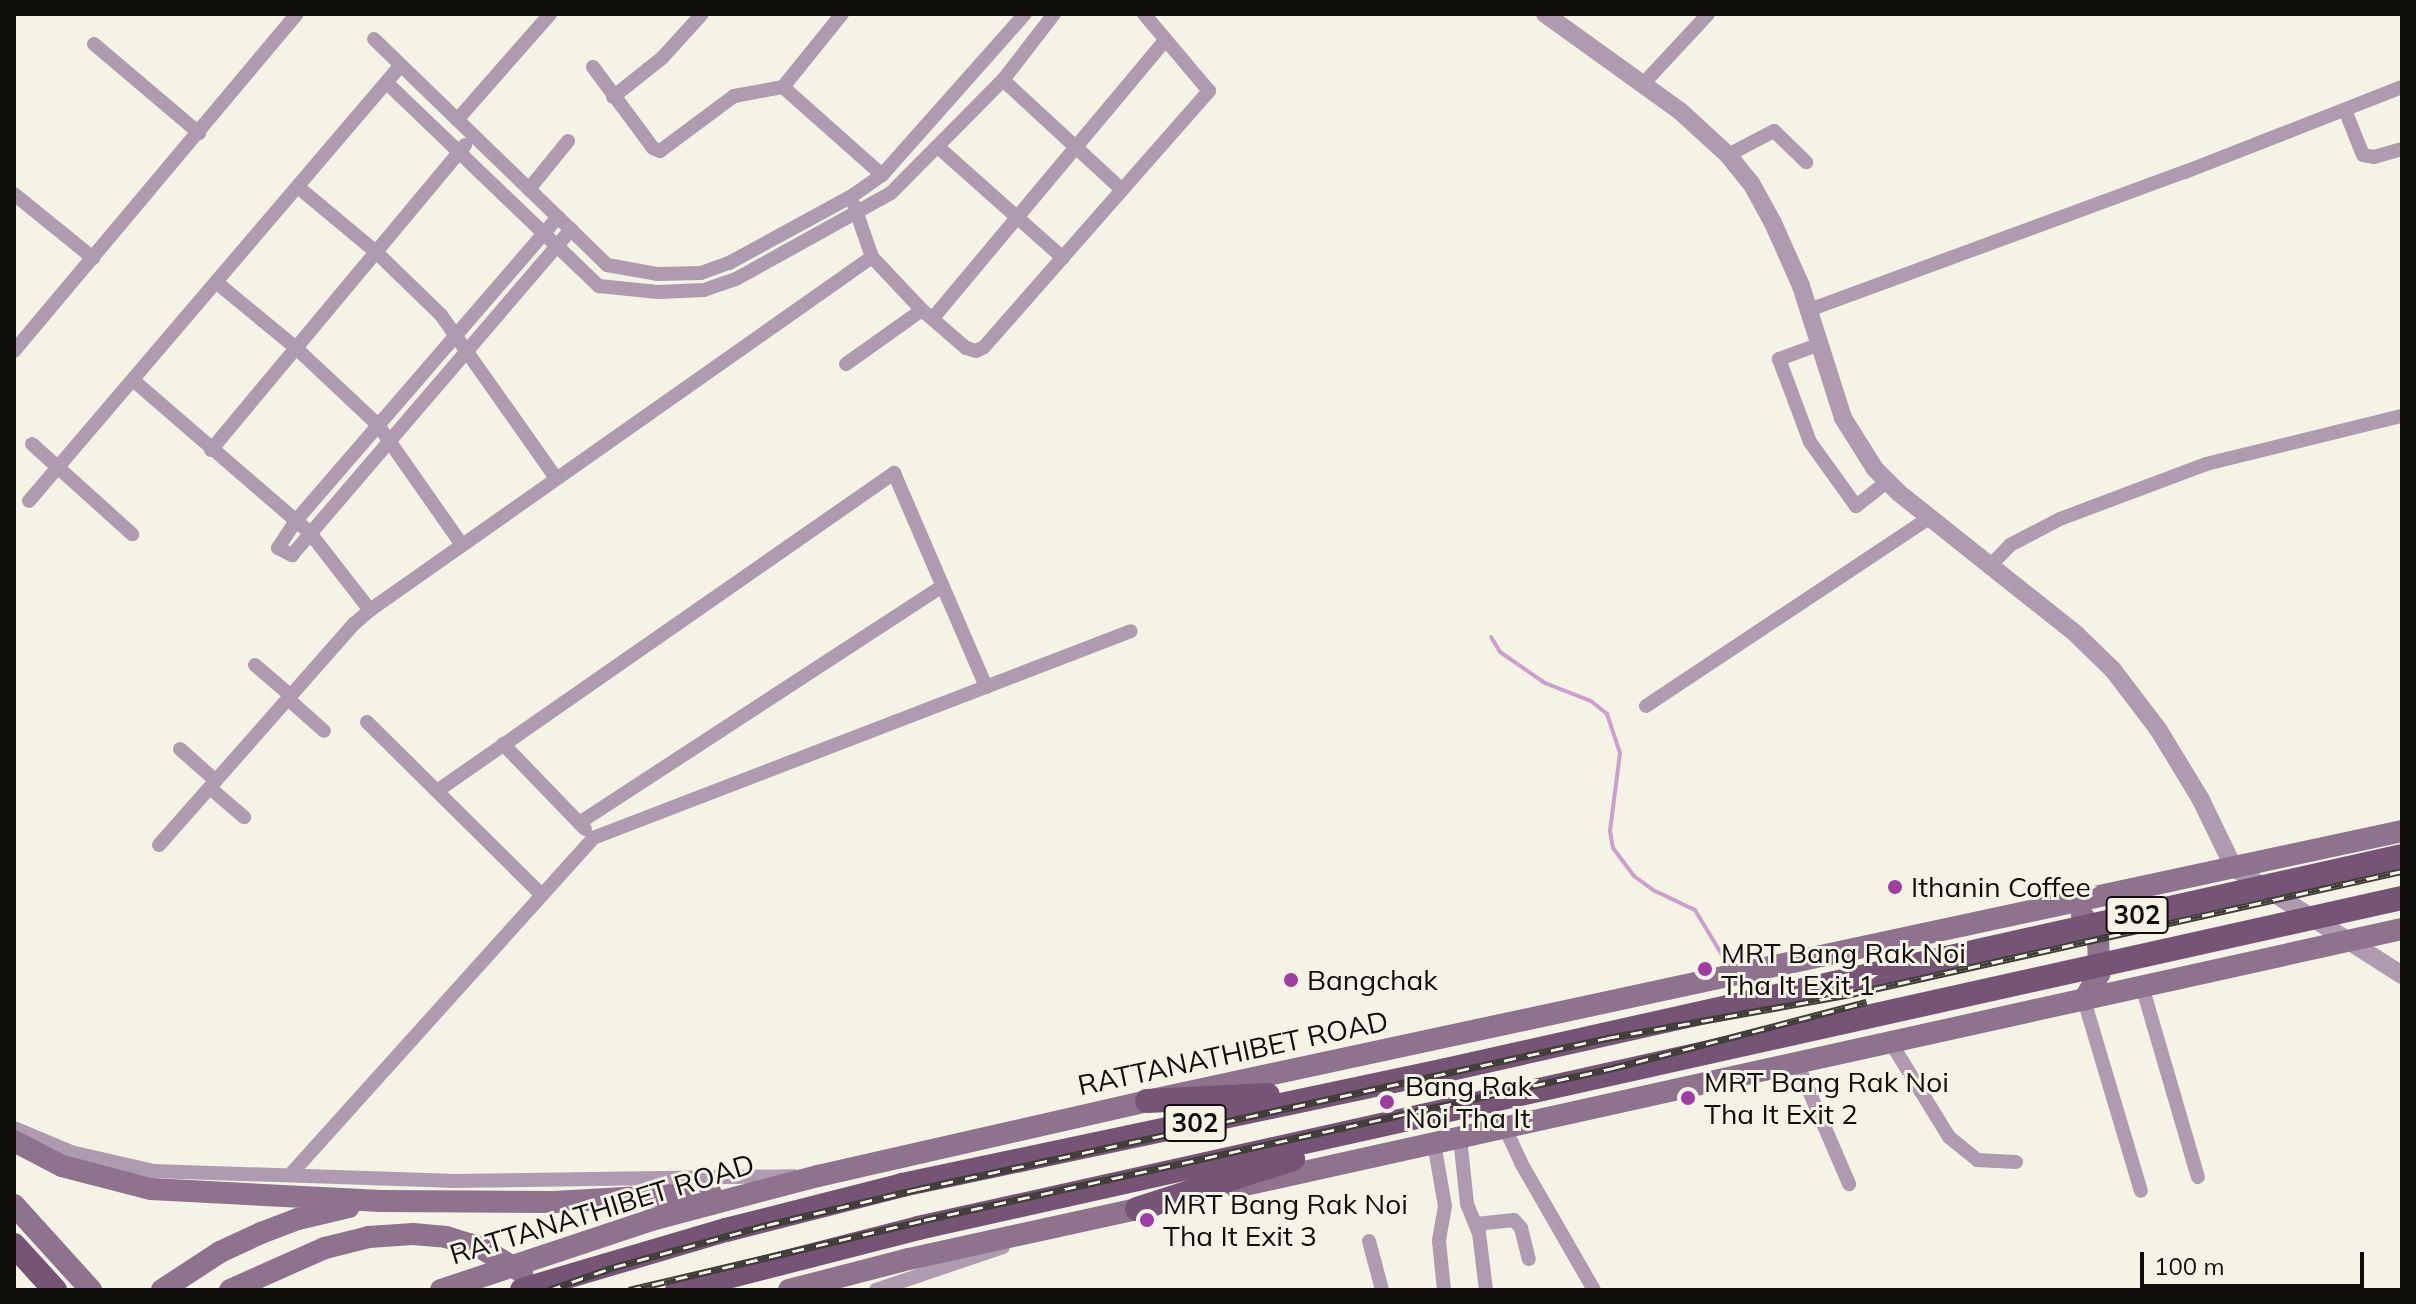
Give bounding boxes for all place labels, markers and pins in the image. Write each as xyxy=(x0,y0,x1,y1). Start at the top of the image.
place label: Ithanin Coffee xyxy=(1911,870,2091,904)
marker: Ithanin Coffee xyxy=(1886,878,1904,896)
place label: MRT Bang Rak Noi Tha It Exit 1 xyxy=(1721,936,1966,1002)
marker: MRT Bang Rak Noi Tha It Exit 1 xyxy=(1696,960,1714,978)
place label: Bangchak xyxy=(1307,963,1438,997)
marker: Bangchak xyxy=(1282,971,1300,989)
place label: MRT Bang Rak Noi Tha It Exit 2 xyxy=(1704,1065,1949,1131)
place label: Bang Rak Noi Tha It xyxy=(1405,1069,1532,1135)
marker: MRT Bang Rak Noi Tha It Exit 2 xyxy=(1679,1089,1697,1107)
marker: Bang Rak Noi Tha It xyxy=(1376,1091,1398,1113)
place label: MRT Bang Rak Noi Tha It Exit 3 xyxy=(1163,1187,1408,1253)
marker: MRT Bang Rak Noi Tha It Exit 3 xyxy=(1138,1211,1156,1229)

